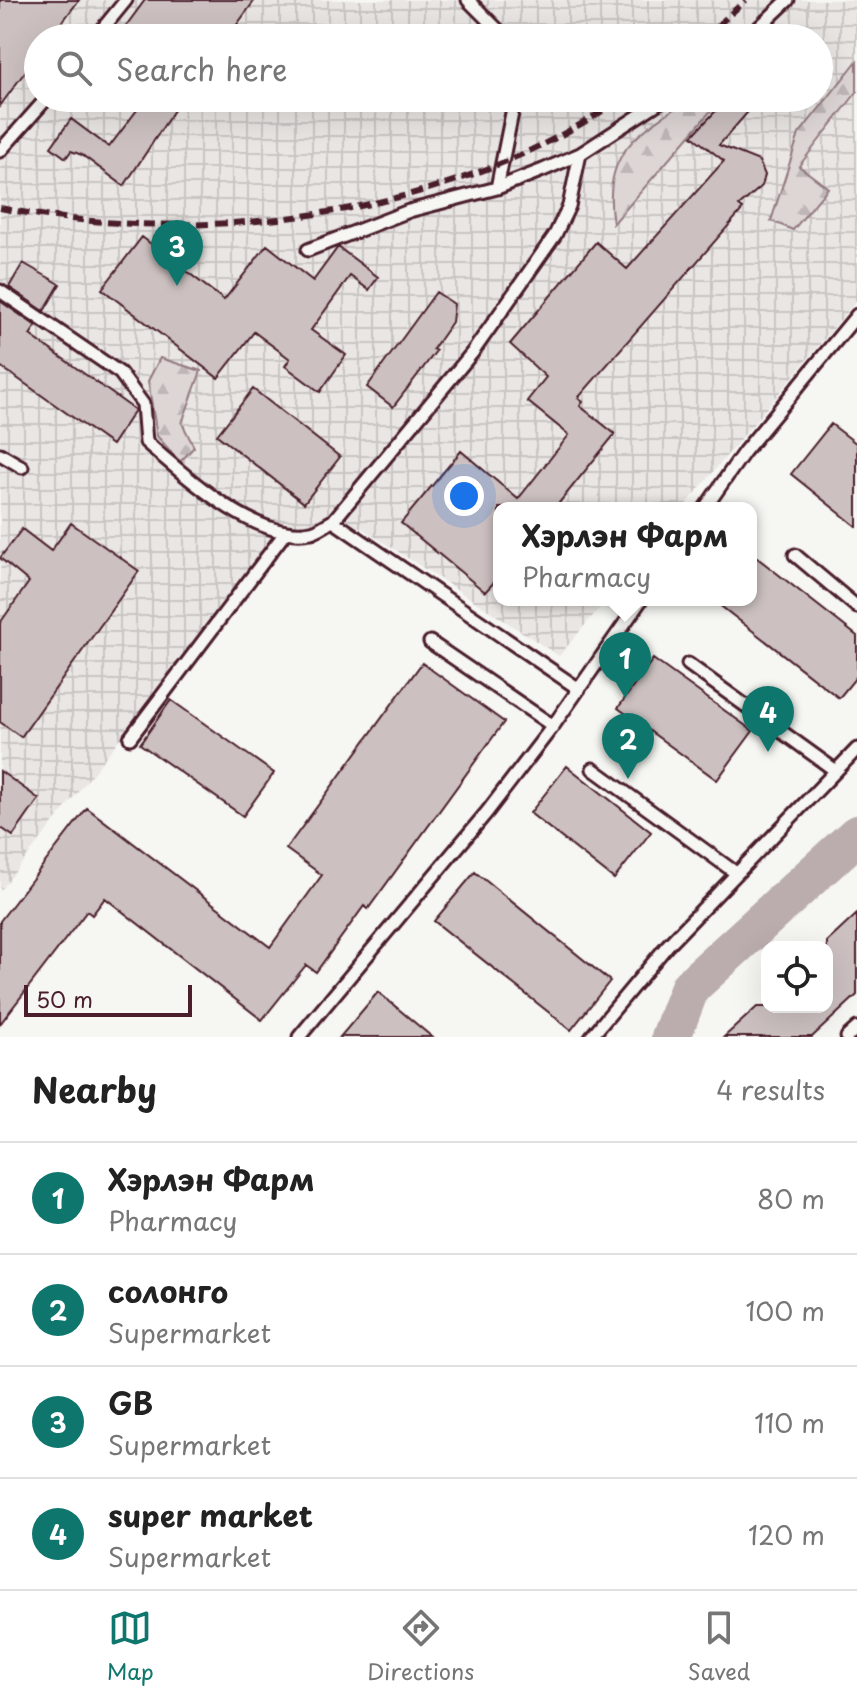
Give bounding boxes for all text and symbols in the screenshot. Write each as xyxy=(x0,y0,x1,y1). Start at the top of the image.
search box xyxy=(24,24,833,112)
icon: search xyxy=(52,46,96,90)
text: Search here xyxy=(116,46,288,91)
pin: 3 xyxy=(151,220,203,286)
your location xyxy=(444,476,484,516)
popup xyxy=(493,502,757,606)
text: Хэрлэн Фарм xyxy=(522,512,728,557)
text: Pharmacy xyxy=(522,557,651,596)
pin: 1 xyxy=(599,632,651,698)
pin: 4 xyxy=(742,686,794,752)
pin: 2 xyxy=(602,713,654,779)
map controls xyxy=(761,941,833,1013)
button: locate xyxy=(761,941,833,1013)
scale bar xyxy=(24,981,192,1017)
text: 50 m xyxy=(36,982,93,1015)
text: Nearby xyxy=(32,1063,157,1115)
text: 4 results xyxy=(716,1070,825,1109)
text: Хэрлэн Фарм xyxy=(108,1156,315,1201)
text: 1 xyxy=(52,1179,64,1218)
text: 80 m xyxy=(757,1179,825,1218)
text: Pharmacy xyxy=(108,1201,237,1240)
text: солонго xyxy=(108,1268,228,1313)
text: 2 xyxy=(49,1291,67,1330)
text: 100 m xyxy=(745,1291,825,1330)
text: Supermarket xyxy=(108,1313,271,1352)
text: GB xyxy=(108,1380,153,1425)
text: 3 xyxy=(49,1403,67,1442)
text: 110 m xyxy=(754,1403,825,1442)
text: Supermarket xyxy=(108,1425,271,1464)
text: super market xyxy=(108,1492,313,1537)
text: 4 xyxy=(49,1515,67,1554)
text: 120 m xyxy=(748,1515,825,1554)
text: Supermarket xyxy=(108,1537,271,1576)
tab: Map xyxy=(107,1606,154,1687)
tab: Directions xyxy=(367,1606,474,1687)
tab: Saved xyxy=(688,1606,750,1687)

